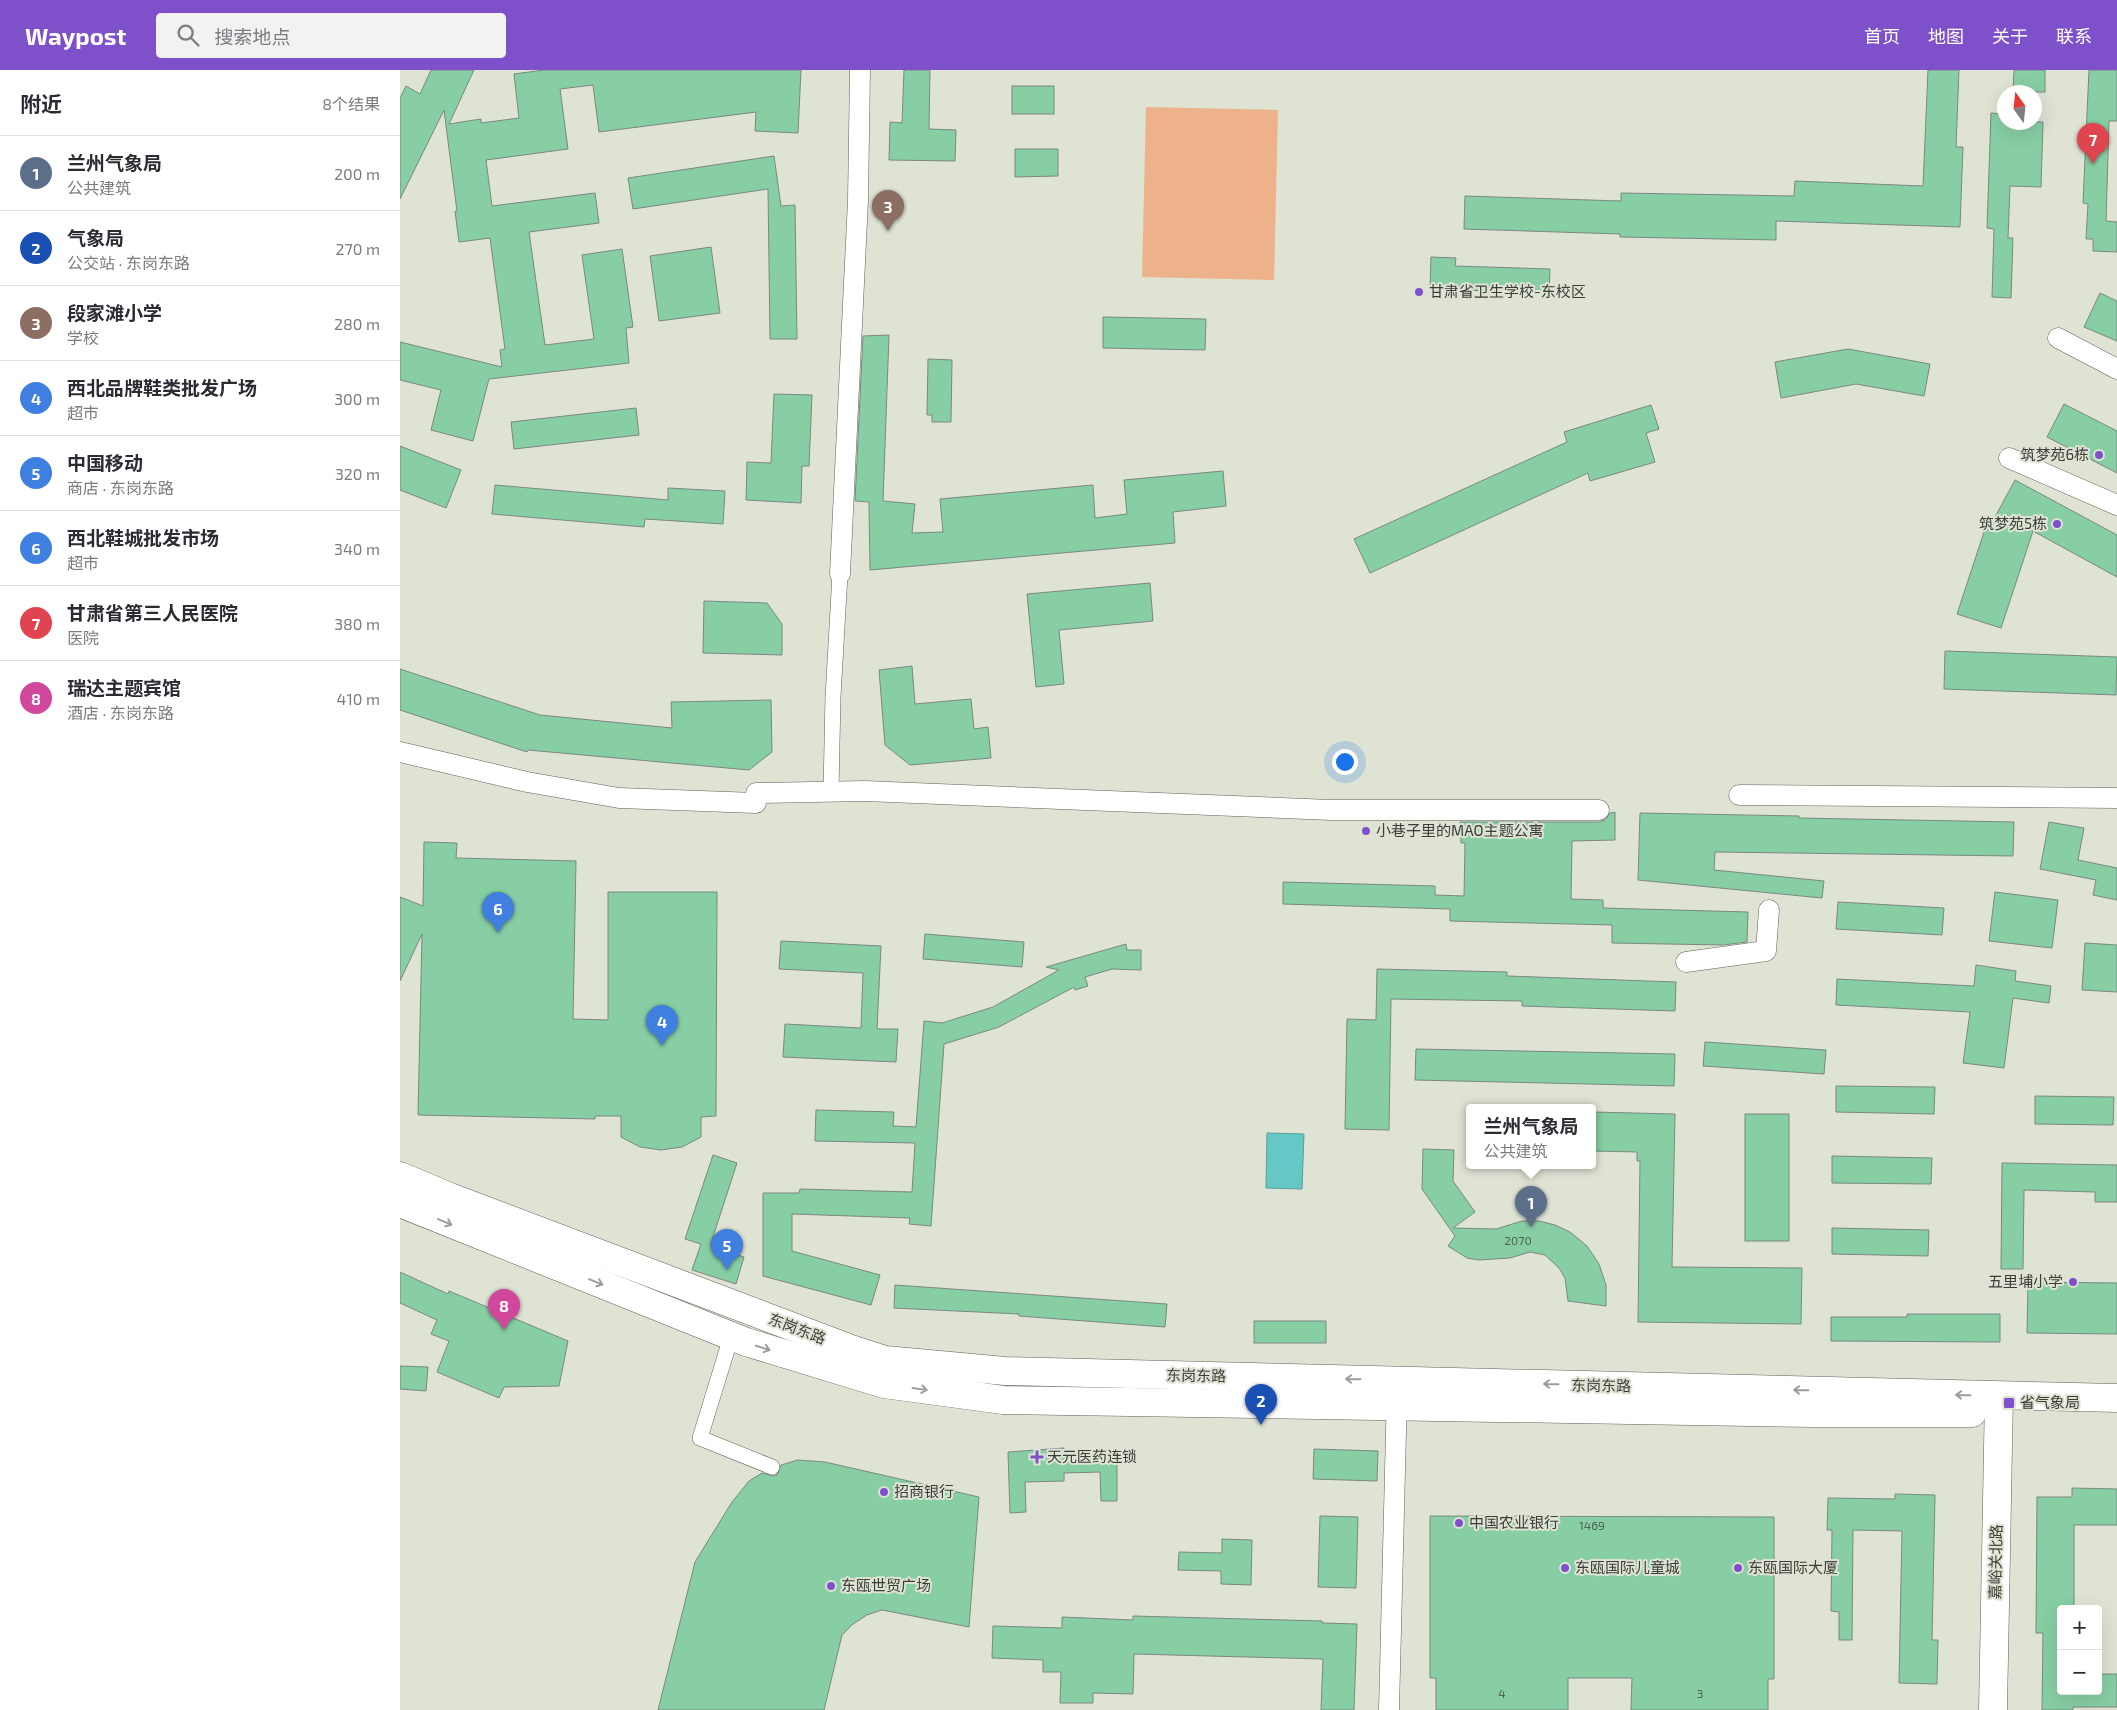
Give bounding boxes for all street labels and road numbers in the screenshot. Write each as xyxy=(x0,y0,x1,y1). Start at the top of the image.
street label: 东岗东路 xyxy=(766,1309,829,1347)
street label: 东岗东路 xyxy=(1166,1365,1226,1385)
street label: 东岗东路 xyxy=(1571,1375,1631,1395)
street label: 嘉峪关北路 xyxy=(1985,1524,2005,1600)

